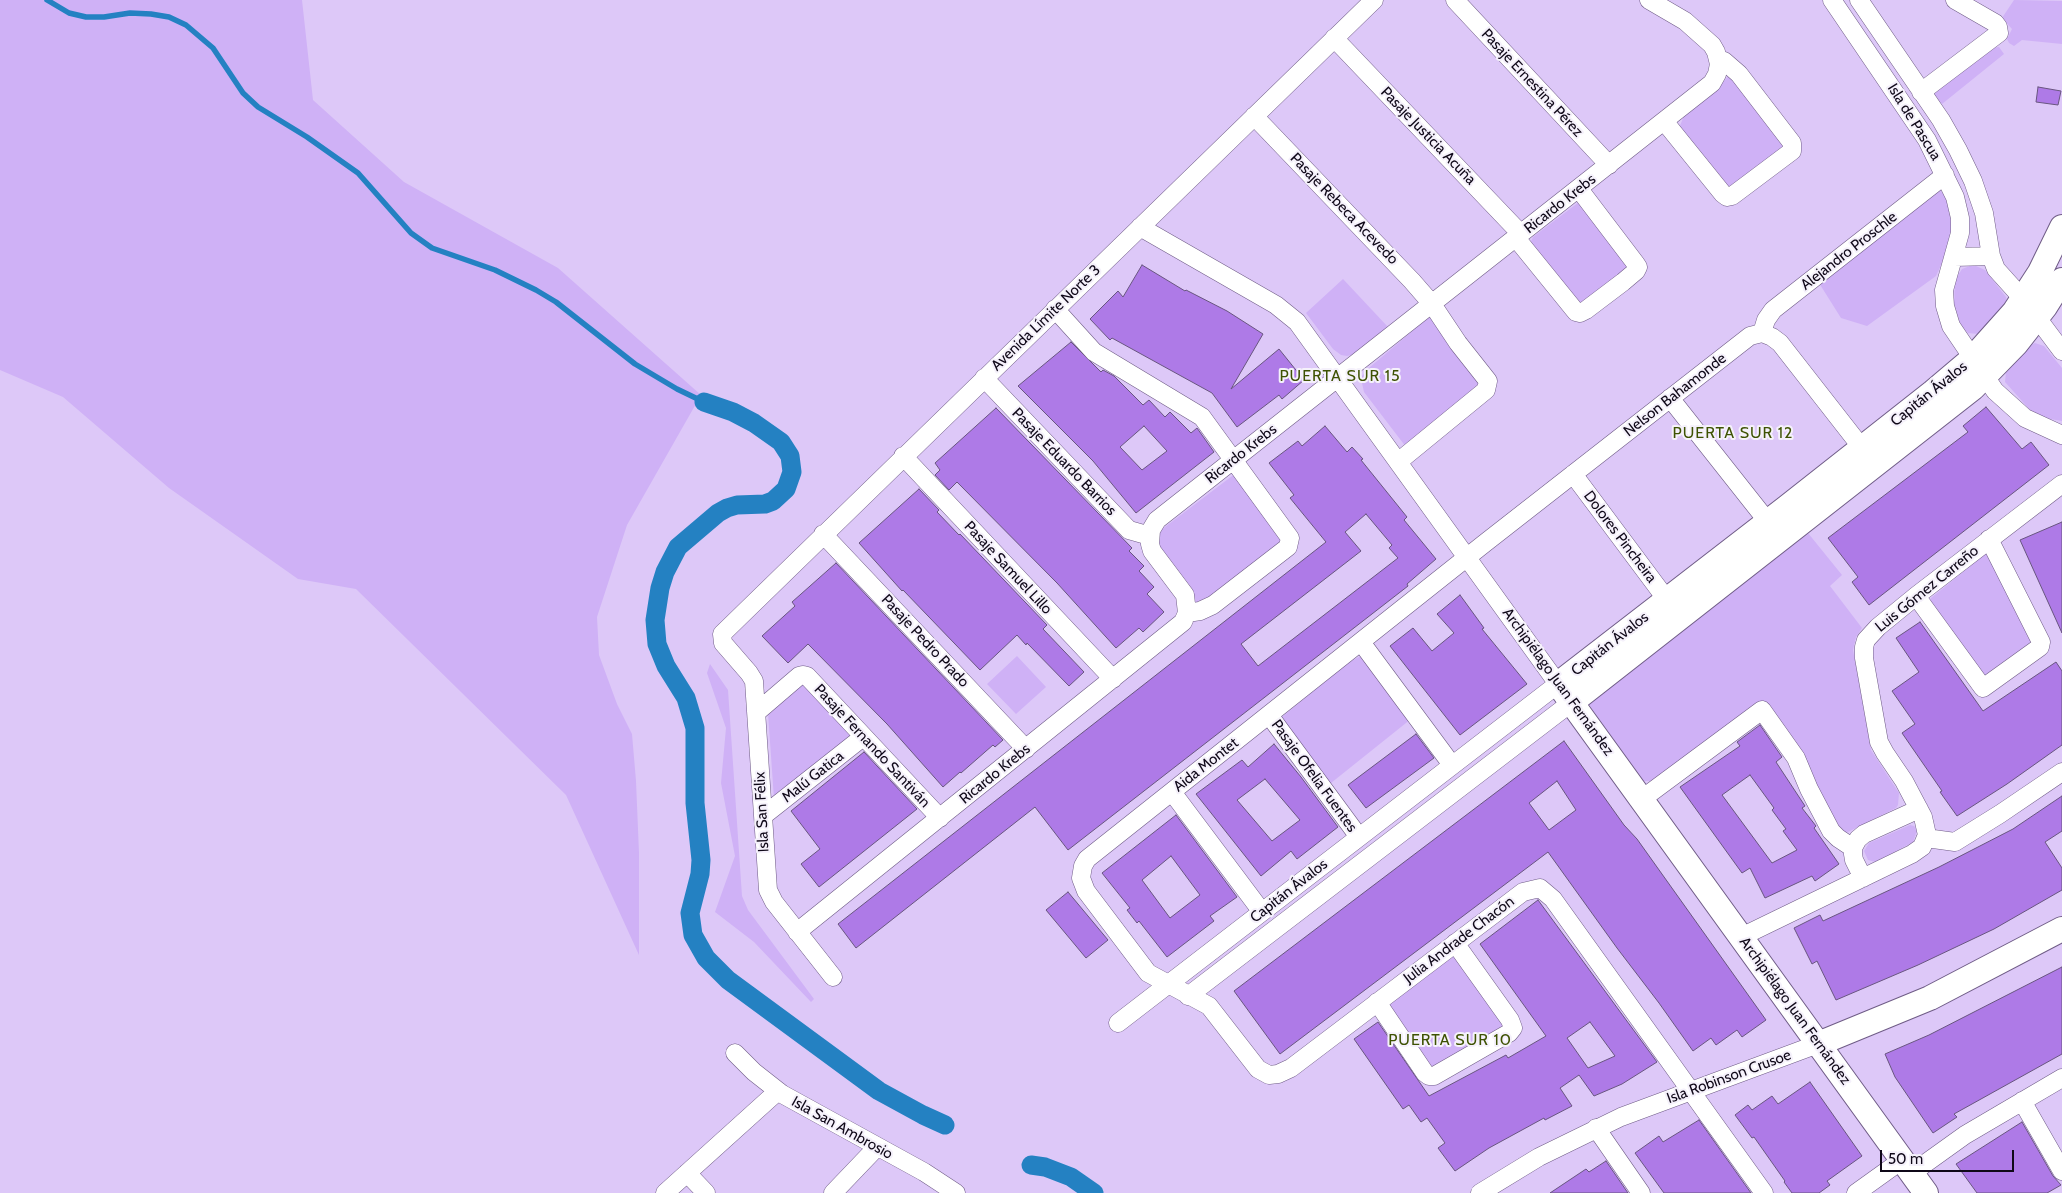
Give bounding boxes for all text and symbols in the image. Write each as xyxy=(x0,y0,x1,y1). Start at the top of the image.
street label: Pasaje Ernestina Pérez xyxy=(1477,25,1587,141)
street label: Isla de Pascua xyxy=(1883,80,1945,164)
street label: Pasaje Justicia Acuña xyxy=(1377,83,1479,189)
street label: Pasaje Rebeca Acevedo xyxy=(1286,150,1402,268)
street label: Ricardo Krebs xyxy=(1521,170,1599,238)
street label: Alejandro Proschle xyxy=(1797,208,1901,294)
street label: Avenida Límite Norte 3 xyxy=(988,261,1104,375)
street label: Nelson Bahamonde xyxy=(1620,349,1730,441)
street label: Capitán Ávalos xyxy=(1887,358,1971,430)
district label: PUERTA SUR 15 xyxy=(1278,366,1402,386)
street label: Pasaje Eduardo Barrios xyxy=(1008,405,1120,519)
street label: Ricardo Krebs xyxy=(1202,420,1280,488)
district label: PUERTA SUR 12 xyxy=(1671,423,1795,443)
street label: Dolores Pincheira xyxy=(1580,488,1660,586)
street label: Pasaje Samuel Lillo xyxy=(960,518,1056,618)
street label: Luis Gómez Carreño xyxy=(1872,542,1982,636)
street label: Pasaje Pedro Prado xyxy=(877,591,973,691)
street label: Archipiélago Juan Fernández xyxy=(1498,605,1618,759)
street label: Capitán Ávalos xyxy=(1568,608,1652,680)
street label: Pasaje Fernando Santiván xyxy=(810,681,934,811)
street label: Pasaje Ofelia Fuentes xyxy=(1267,716,1361,836)
street label: Aida Montet xyxy=(1170,734,1242,796)
street label: Ricardo Krebs xyxy=(956,740,1034,808)
street label: Malú Gatica xyxy=(779,747,847,807)
street label: Isla San Félix xyxy=(751,771,773,853)
street label: Capitán Ávalos xyxy=(1247,855,1331,927)
street label: Julia Andrade Chacón xyxy=(1400,893,1518,987)
street label: Archipiélago Juan Fernández xyxy=(1735,934,1855,1088)
district label: PUERTA SUR 10 xyxy=(1387,1030,1513,1050)
street label: Isla Robinson Crusoe xyxy=(1664,1046,1794,1108)
street label: Isla San Ambrosio xyxy=(788,1093,896,1163)
scale bar xyxy=(1882,1140,2016,1172)
text: 50 m xyxy=(1888,1150,1923,1168)

